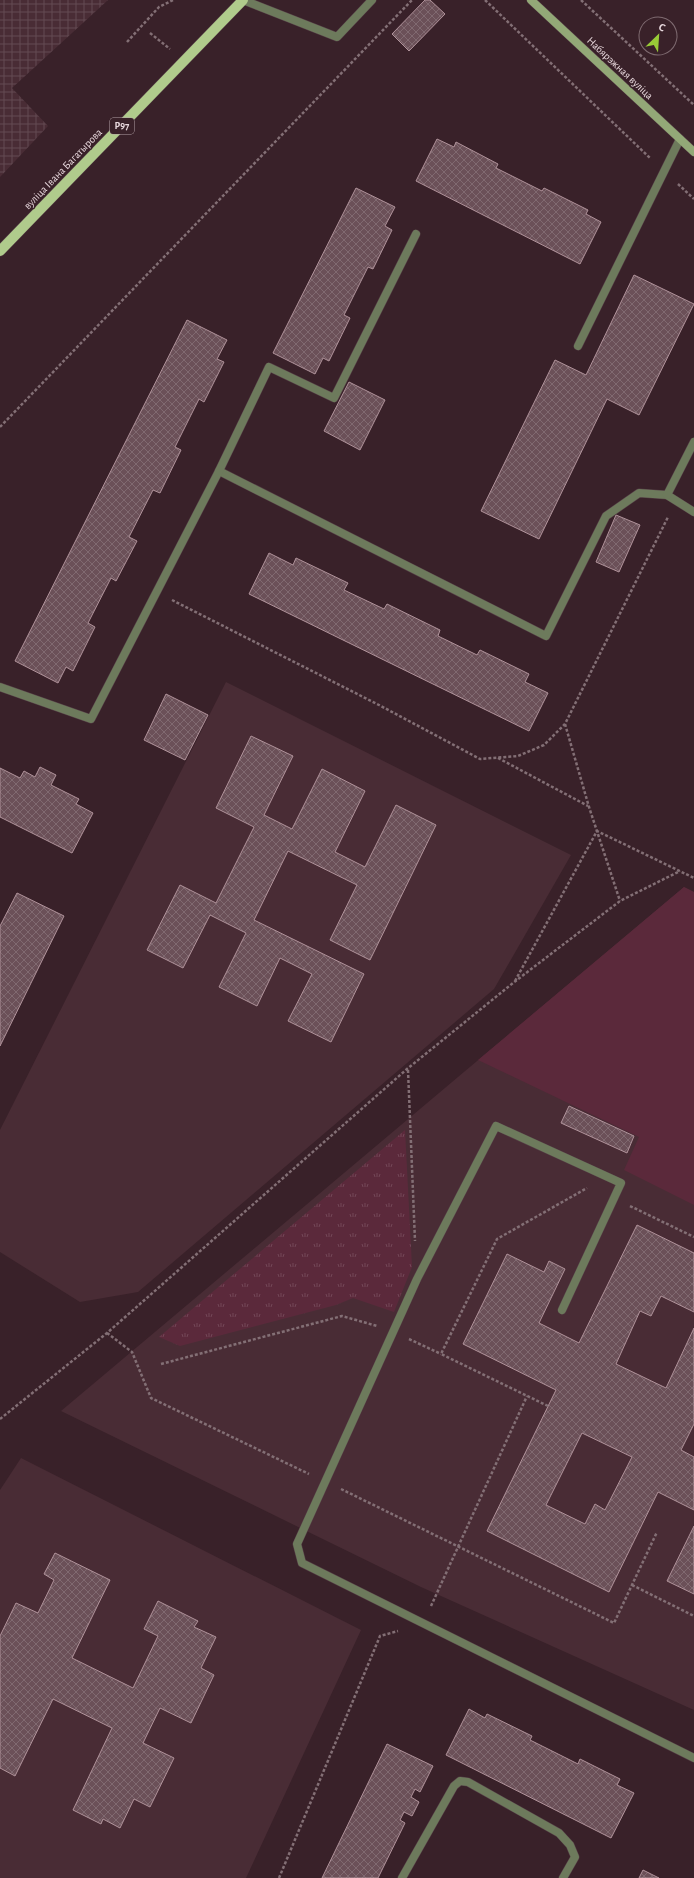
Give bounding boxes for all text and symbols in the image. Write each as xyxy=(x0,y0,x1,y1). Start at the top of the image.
north arrow xyxy=(638,16,678,56)
text: С xyxy=(657,21,667,34)
street label: Набярэжная вуліца xyxy=(585,35,655,101)
road number: Р97 xyxy=(110,118,134,134)
street label: вуліца Івана Багатырова xyxy=(22,127,104,211)

